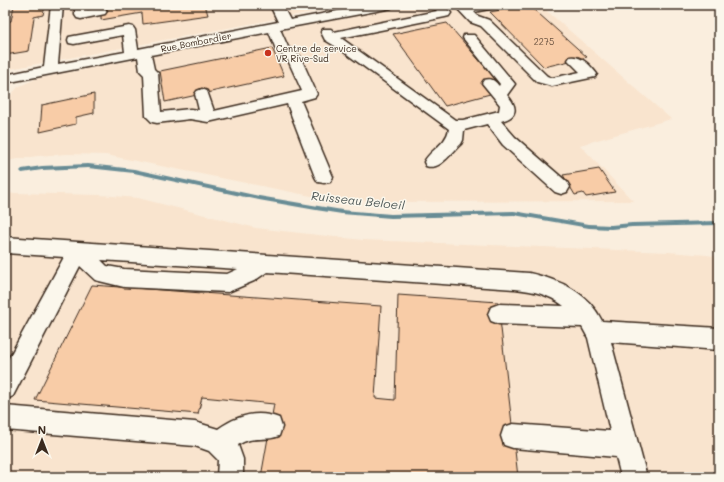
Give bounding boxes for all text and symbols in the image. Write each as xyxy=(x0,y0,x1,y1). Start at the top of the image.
street label: Rue Bombardier xyxy=(160,30,232,54)
house number: 2275 xyxy=(534,36,554,47)
place label: Centre de service VR Rive-Sud xyxy=(276,43,357,64)
marker: Centre de service VR Rive-Sud xyxy=(263,48,273,58)
water label: Ruisseau Beloeil xyxy=(310,187,406,213)
north arrow xyxy=(22,420,62,460)
text: N xyxy=(38,422,46,437)

